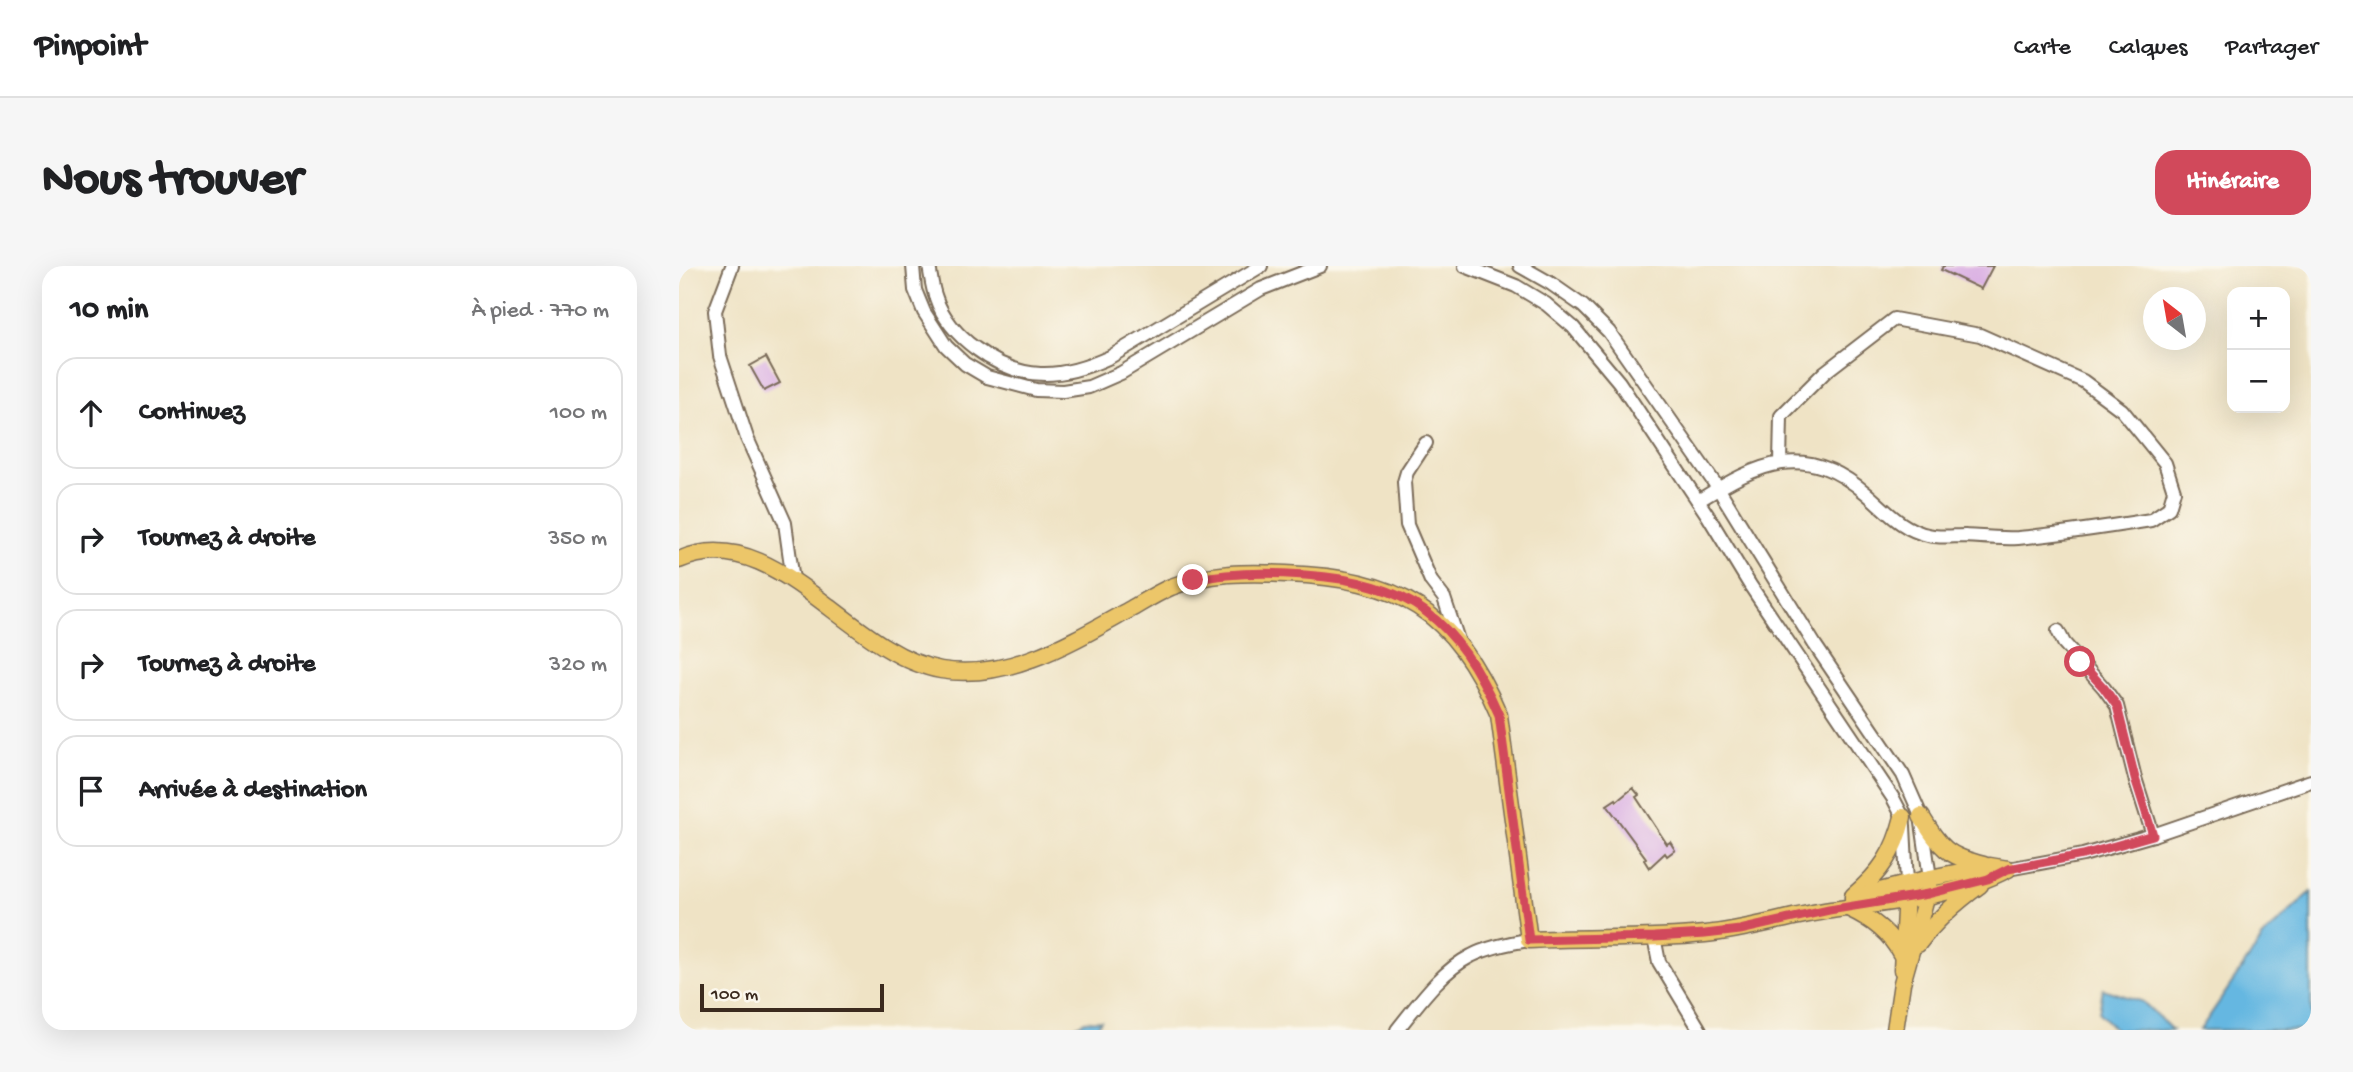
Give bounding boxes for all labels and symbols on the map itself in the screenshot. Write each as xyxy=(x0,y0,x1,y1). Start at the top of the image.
north arrow xyxy=(2143,287,2206,350)
route end xyxy=(1177,564,1208,595)
route start xyxy=(2064,646,2095,677)
scale bar xyxy=(700,981,884,1013)

